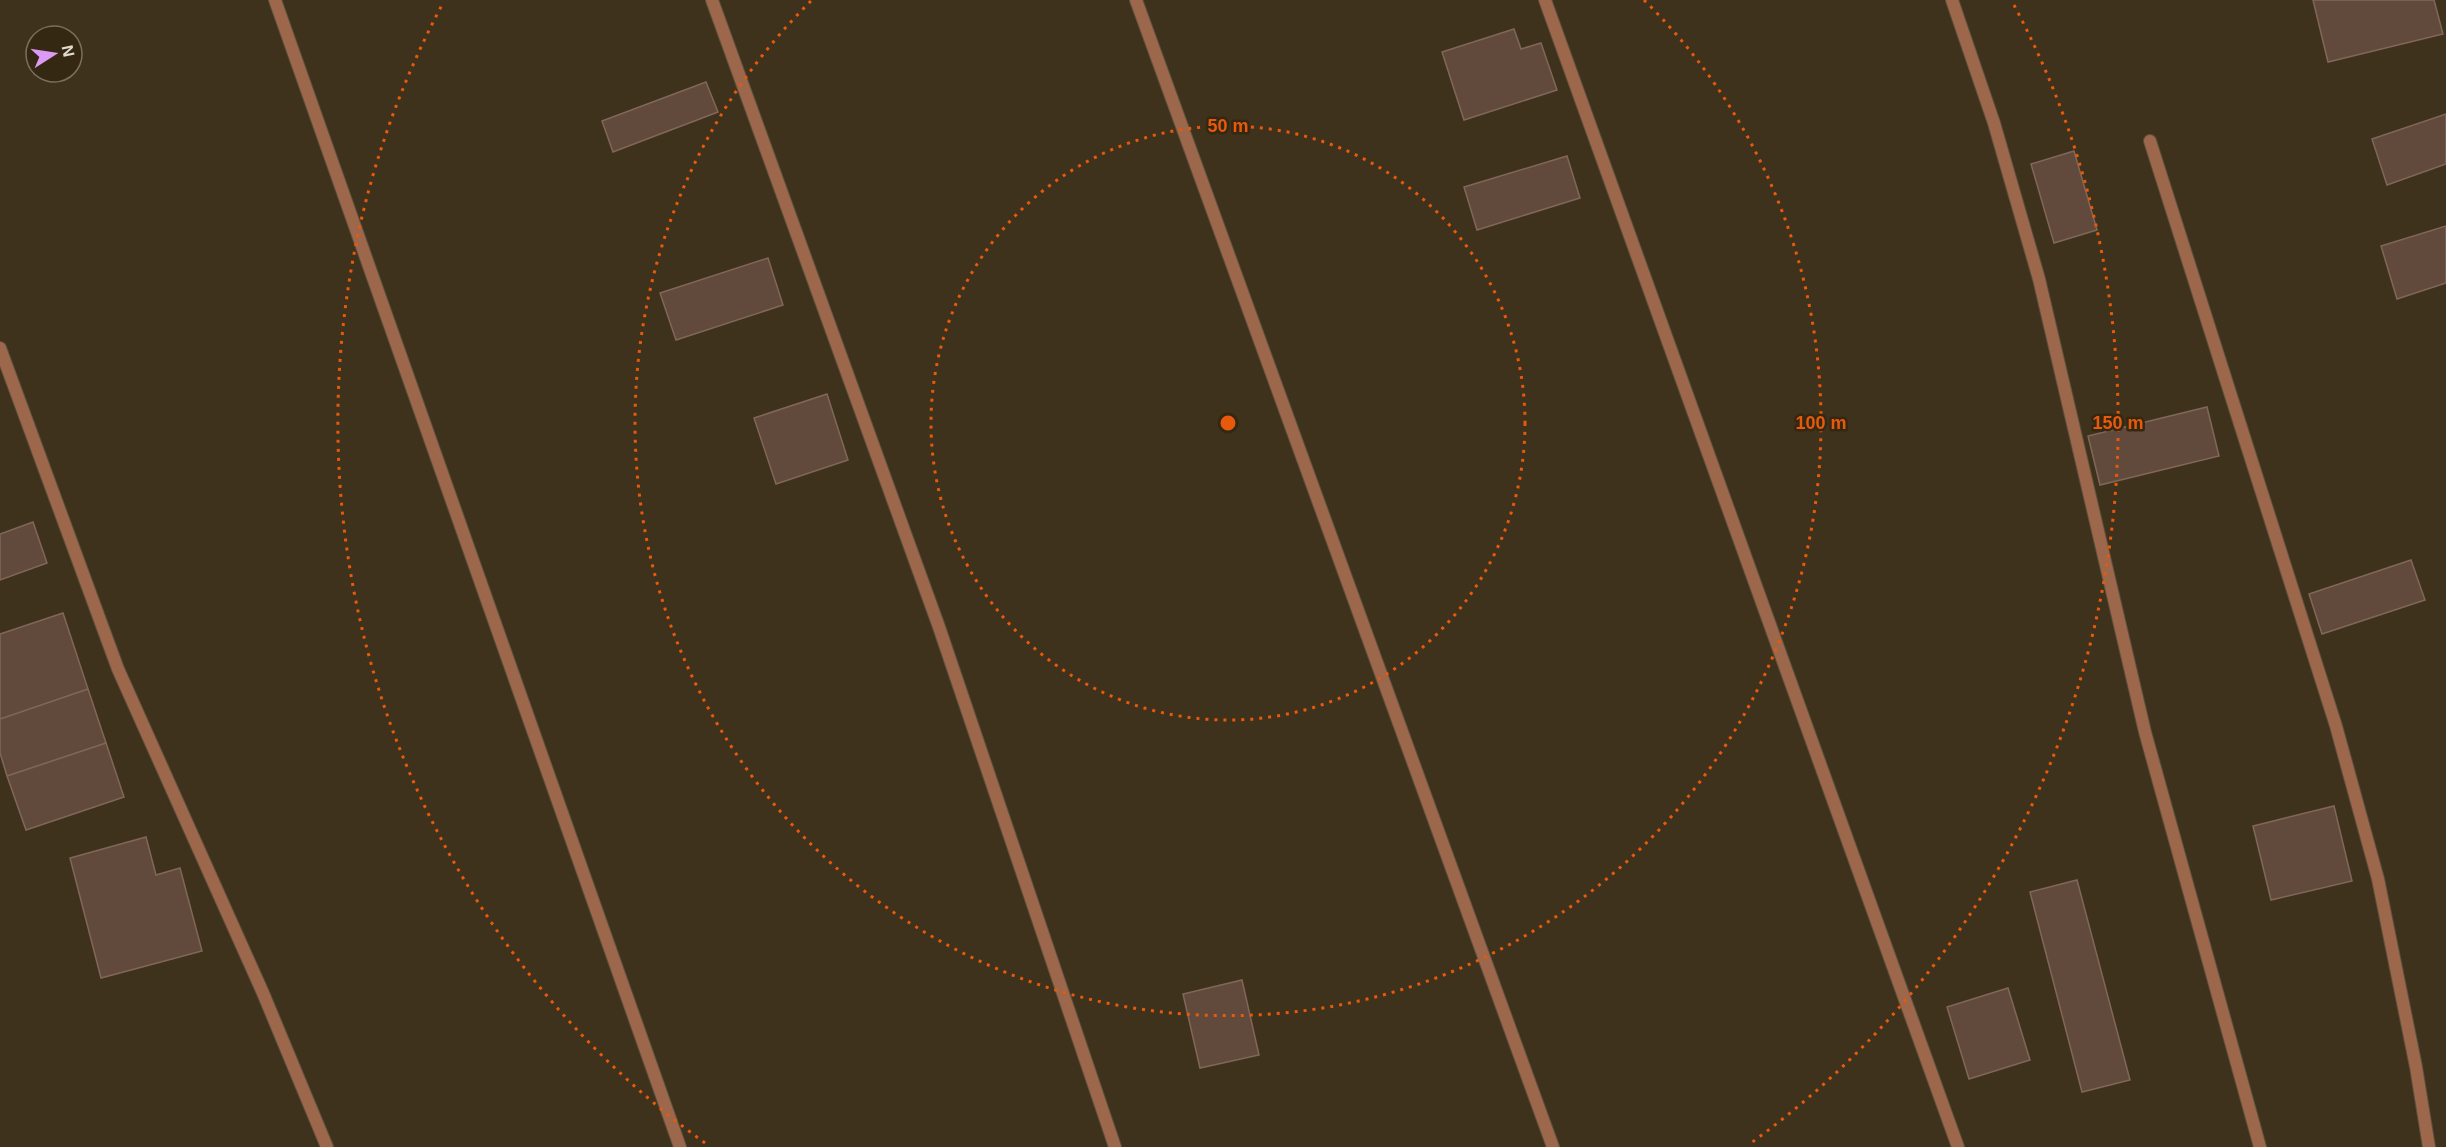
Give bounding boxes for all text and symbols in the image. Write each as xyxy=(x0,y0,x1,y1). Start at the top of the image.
north arrow xyxy=(24,24,84,84)
text: N xyxy=(59,44,78,58)
text: 50 m xyxy=(1207,116,1249,136)
centre of rings xyxy=(1218,413,1238,433)
text: 100 m xyxy=(1795,413,1847,433)
text: 150 m xyxy=(2092,413,2144,433)

